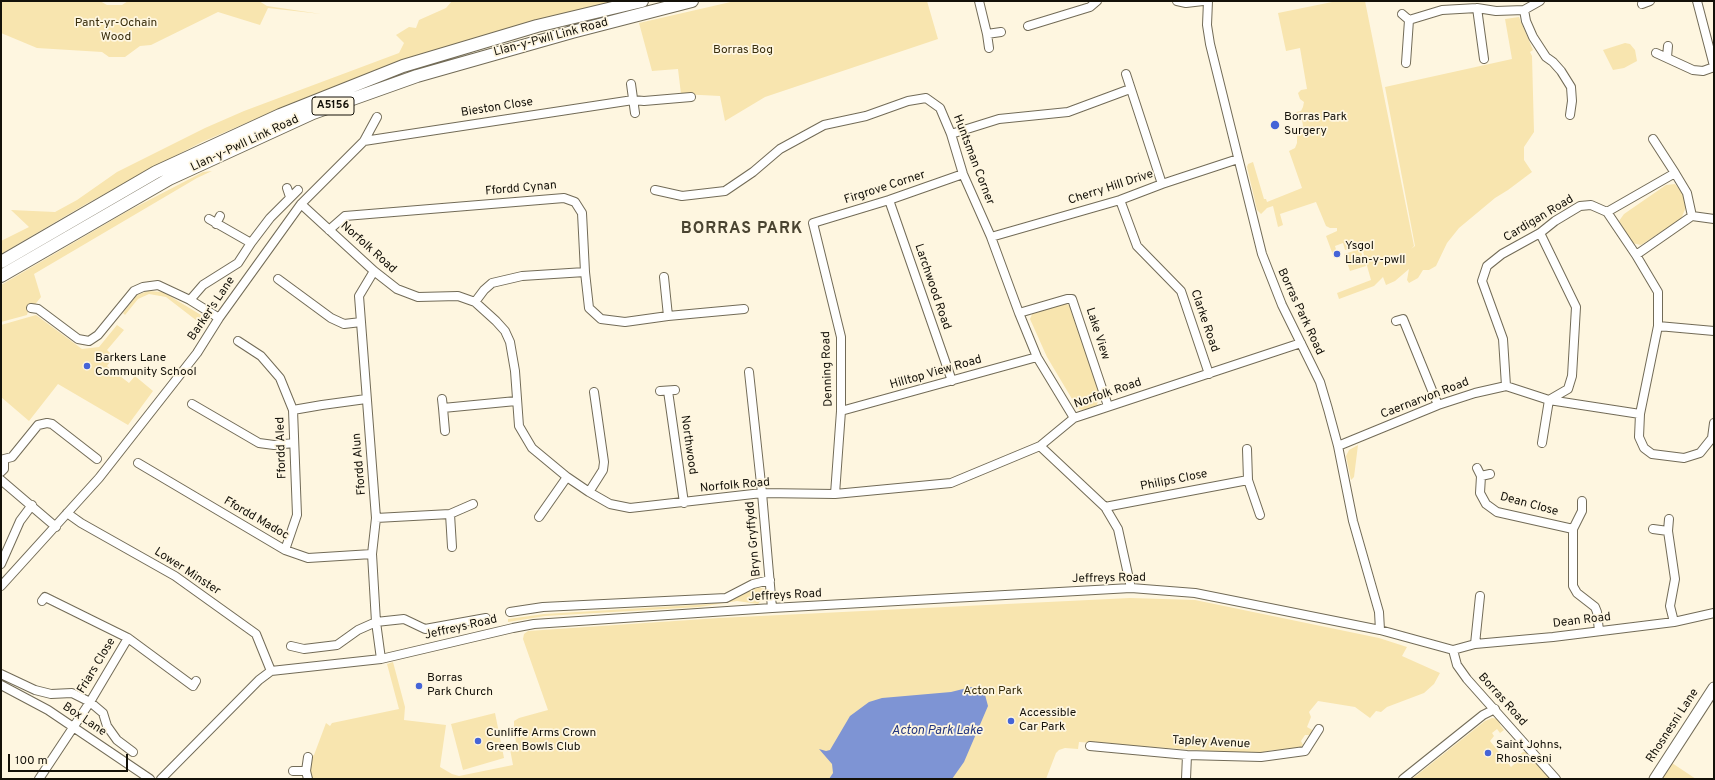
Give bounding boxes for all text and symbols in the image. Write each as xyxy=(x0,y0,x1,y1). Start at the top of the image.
street label: Llan-y-Pwll Link Road xyxy=(492,16,610,60)
park label: Pant-yr-Ochain Wood xyxy=(75,17,157,45)
park label: Borras Bog xyxy=(713,44,773,58)
street label: Bieston Close xyxy=(460,95,534,121)
road number: A5156 xyxy=(312,97,354,115)
place label: Borras Park Surgery xyxy=(1284,111,1347,139)
street label: Llan-y-Pwll Link Road xyxy=(189,113,301,175)
street label: Huntsman Corner xyxy=(949,113,997,207)
marker: Borras Park Surgery xyxy=(1269,119,1281,131)
street label: Cherry Hill Drive xyxy=(1067,167,1155,209)
street label: Firgrove Corner xyxy=(843,168,927,208)
street label: Ffordd Cynan xyxy=(485,179,557,199)
street label: Cardigan Road xyxy=(1501,192,1577,246)
street label: Norfolk Road xyxy=(337,219,399,277)
district label: BORRAS PARK xyxy=(681,220,803,240)
place label: Ysgol Llan-y-pwll xyxy=(1345,240,1405,268)
street label: Larchwood Road xyxy=(911,242,953,332)
marker: Ysgol Llan-y-pwll xyxy=(1332,249,1342,259)
street label: Borras Park Road xyxy=(1274,266,1326,358)
street label: Barker's Lane xyxy=(185,274,239,344)
street label: Clarke Road xyxy=(1187,288,1221,354)
street label: Lake View xyxy=(1082,306,1112,362)
street label: Denning Road xyxy=(819,331,837,407)
place label: Barkers Lane Community School xyxy=(95,352,197,380)
street label: Hilltop View Road xyxy=(888,353,984,393)
marker: Barkers Lane Community School xyxy=(82,361,92,371)
street label: Norfolk Road xyxy=(1072,376,1144,412)
street label: Caernarvon Road xyxy=(1379,376,1471,422)
street label: Northwood xyxy=(677,414,699,476)
street label: Ffordd Aled xyxy=(274,417,290,479)
street label: Ffordd Alun xyxy=(350,432,370,496)
street label: Philips Close xyxy=(1139,467,1209,495)
street label: Norfolk Road xyxy=(699,476,771,496)
street label: Dean Close xyxy=(1498,490,1560,520)
street label: Ffordd Madoc xyxy=(221,495,291,543)
street label: Bryn Gryffydd xyxy=(744,501,764,577)
street label: Lower Minster xyxy=(151,545,223,599)
street label: Jeffreys Road xyxy=(1072,571,1146,587)
street label: Jeffreys Road xyxy=(748,587,822,605)
street label: Dean Road xyxy=(1552,610,1612,632)
street label: Jeffreys Road xyxy=(423,613,499,643)
street label: Friars Close xyxy=(75,636,119,696)
street label: Borras Road xyxy=(1475,671,1529,729)
place label: Borras Park Church xyxy=(427,672,493,700)
marker: Borras Park Church xyxy=(414,681,424,691)
park label: Acton Park xyxy=(963,685,1023,699)
street label: Rhosnesni Lane xyxy=(1644,686,1702,766)
street label: Box Lane xyxy=(59,700,109,740)
place label: Accessible Car Park xyxy=(1019,707,1076,735)
marker: Accessible Car Park xyxy=(1006,716,1016,726)
water label: Acton Park Lake xyxy=(892,723,982,739)
place label: Cunliffe Arms Crown Green Bowls Club xyxy=(486,727,596,755)
street label: Tapley Avenue xyxy=(1172,734,1250,752)
marker: Cunliffe Arms Crown Green Bowls Club xyxy=(473,736,483,746)
place label: Saint Johns, Rhosnesni xyxy=(1496,739,1562,767)
scale bar xyxy=(10,746,130,772)
marker: Saint Johns, Rhosnesni xyxy=(1483,748,1493,758)
text: 100 m xyxy=(15,753,48,769)

